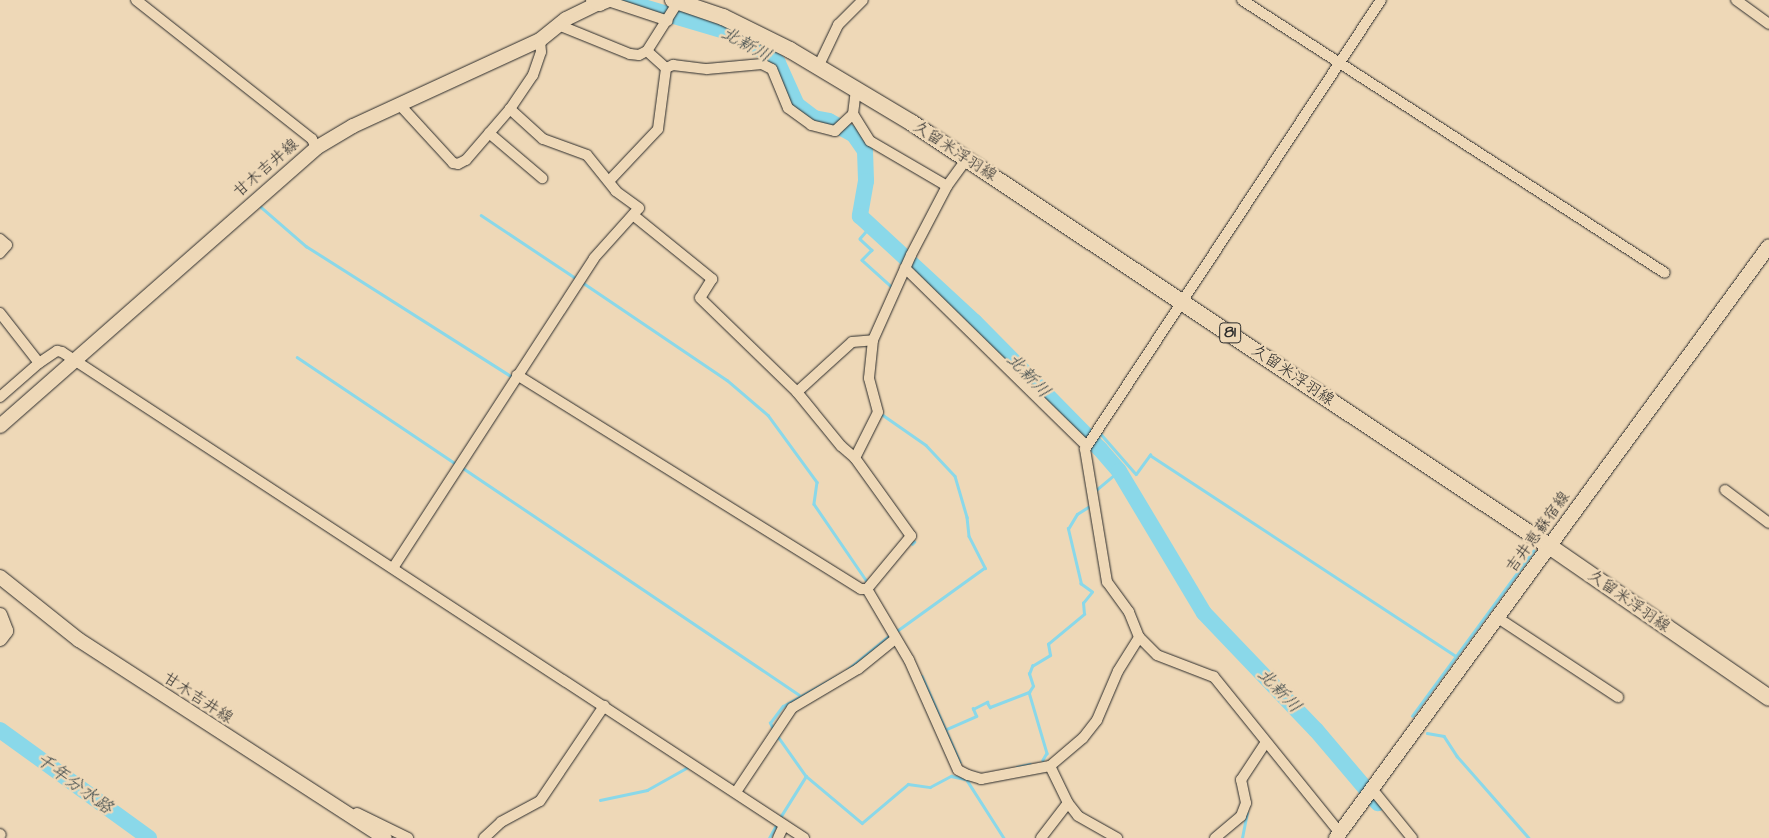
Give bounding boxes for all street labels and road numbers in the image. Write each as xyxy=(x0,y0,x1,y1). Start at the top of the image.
street label: 久留米浮羽線 xyxy=(910,117,1000,185)
street label: 甘木吉井線 xyxy=(230,135,302,201)
road number: 81 xyxy=(1219,320,1241,346)
street label: 久留米浮羽線 xyxy=(1248,340,1338,410)
street label: 吉井恵蘇宿線 xyxy=(1502,488,1574,576)
street label: 久留米浮羽線 xyxy=(1584,566,1674,636)
street label: 甘木吉井線 xyxy=(159,668,237,728)

